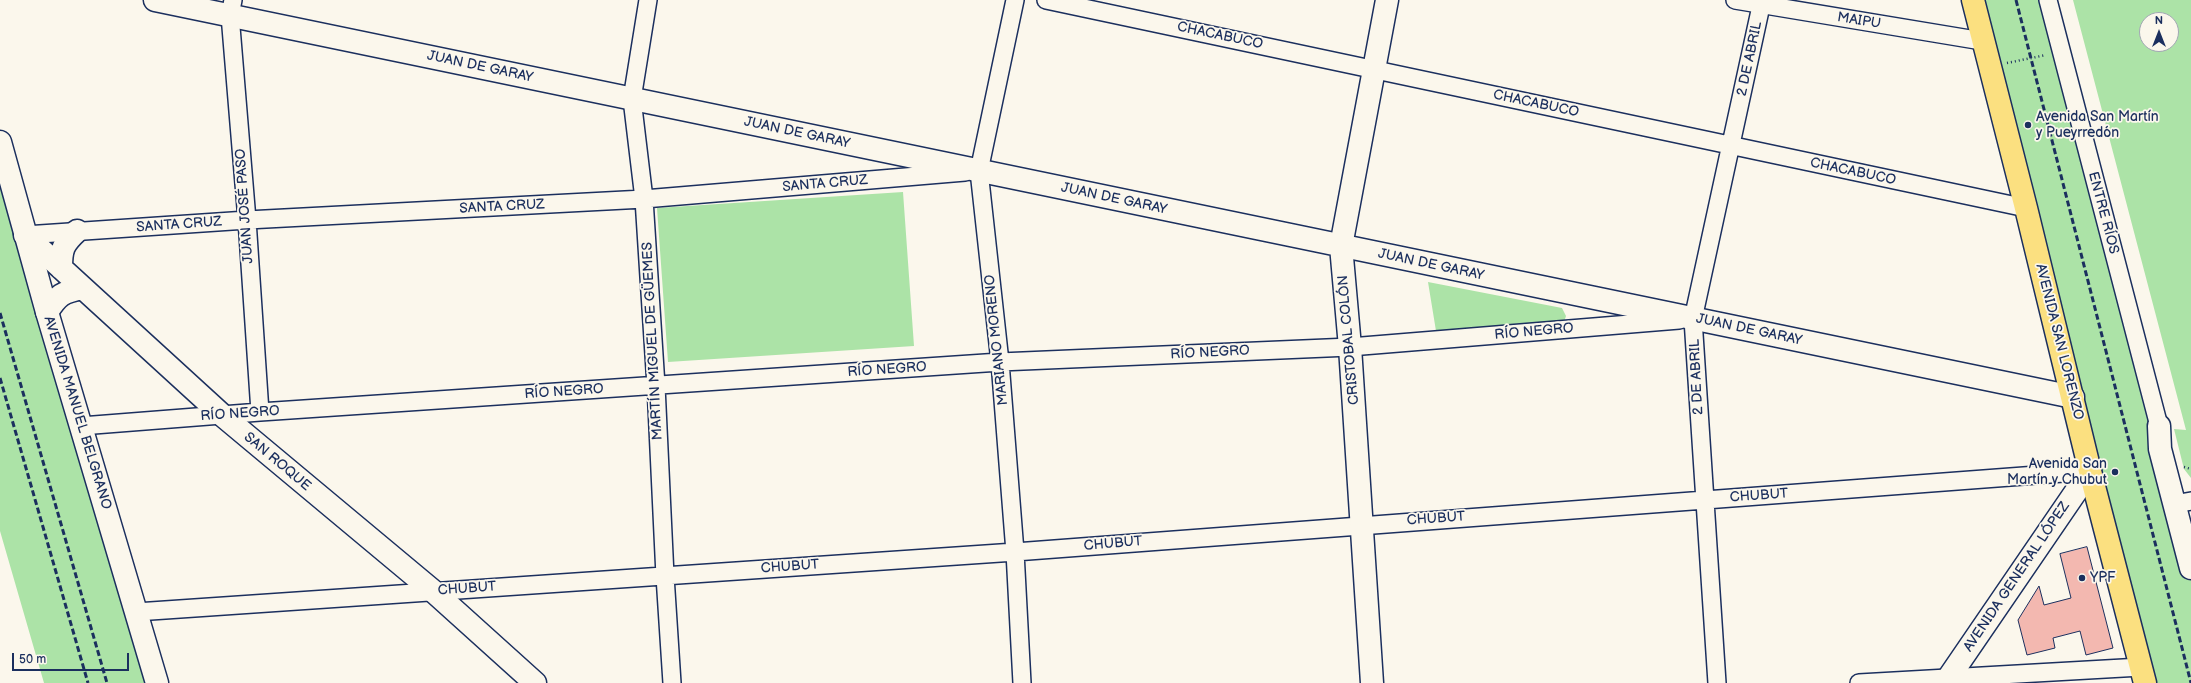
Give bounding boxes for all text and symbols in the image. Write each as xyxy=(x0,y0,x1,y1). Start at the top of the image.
street label: MAIPU xyxy=(1836,9,1882,33)
north arrow xyxy=(2139,12,2179,52)
text: N xyxy=(2155,14,2163,27)
street label: CHACABUCO xyxy=(1176,19,1264,53)
street label: 2 DE ABRIL xyxy=(1734,20,1766,98)
street label: JUAN DE GARAY xyxy=(426,48,534,86)
street label: CHACABUCO xyxy=(1492,87,1580,121)
place label: Avenida San Martín y Pueyrredón xyxy=(2036,109,2159,142)
street label: JUAN DE GARAY xyxy=(743,114,851,152)
marker: Avenida San Martín y Pueyrredón xyxy=(2023,120,2033,130)
street label: JUAN JOSÉ PASO xyxy=(233,148,257,264)
street label: CHACABUCO xyxy=(1809,155,1897,189)
street label: ENTRE RÍOS xyxy=(2084,170,2122,256)
street label: SANTA CRUZ xyxy=(782,172,868,196)
street label: JUAN DE GARAY xyxy=(1060,180,1168,218)
street label: SANTA CRUZ xyxy=(459,196,545,218)
street label: SANTA CRUZ xyxy=(136,214,222,236)
street label: MARTÍN MIGUEL DE GÜEMES xyxy=(639,241,667,441)
street label: JUAN DE GARAY xyxy=(1377,246,1485,284)
street label: AVENIDA SAN LORENZO xyxy=(2031,262,2087,422)
street label: MARIANO MORENO xyxy=(982,274,1012,406)
street label: CRISTOBAL COLÓN xyxy=(1335,274,1363,406)
street label: JUAN DE GARAY xyxy=(1695,311,1803,349)
street label: AVENIDA MANUEL BELGRANO xyxy=(40,314,114,512)
street label: RÍO NEGRO xyxy=(1494,320,1574,344)
street label: 2 DE ABRIL xyxy=(1687,339,1707,415)
street label: RÍO NEGRO xyxy=(1170,343,1250,363)
street label: RÍO NEGRO xyxy=(847,359,927,381)
street label: RÍO NEGRO xyxy=(524,381,604,403)
street label: RÍO NEGRO xyxy=(200,403,280,425)
street label: SAN ROQUE xyxy=(240,429,314,495)
place label: Avenida San Martín y Chubut xyxy=(2007,456,2107,488)
marker: Avenida San Martín y Chubut xyxy=(2110,467,2120,477)
street label: CHUBUT xyxy=(1729,486,1789,506)
street label: AVENIDA GENERAL LÓPEZ xyxy=(1960,499,2074,655)
street label: CHUBUT xyxy=(1406,509,1466,529)
street label: CHUBUT xyxy=(1083,533,1143,555)
street label: CHUBUT xyxy=(760,557,820,577)
place label: YPF xyxy=(2090,570,2115,586)
marker: YPF xyxy=(2077,573,2087,583)
street label: CHUBUT xyxy=(437,579,497,599)
scale bar xyxy=(14,645,131,671)
text: 50 m xyxy=(19,652,46,667)

